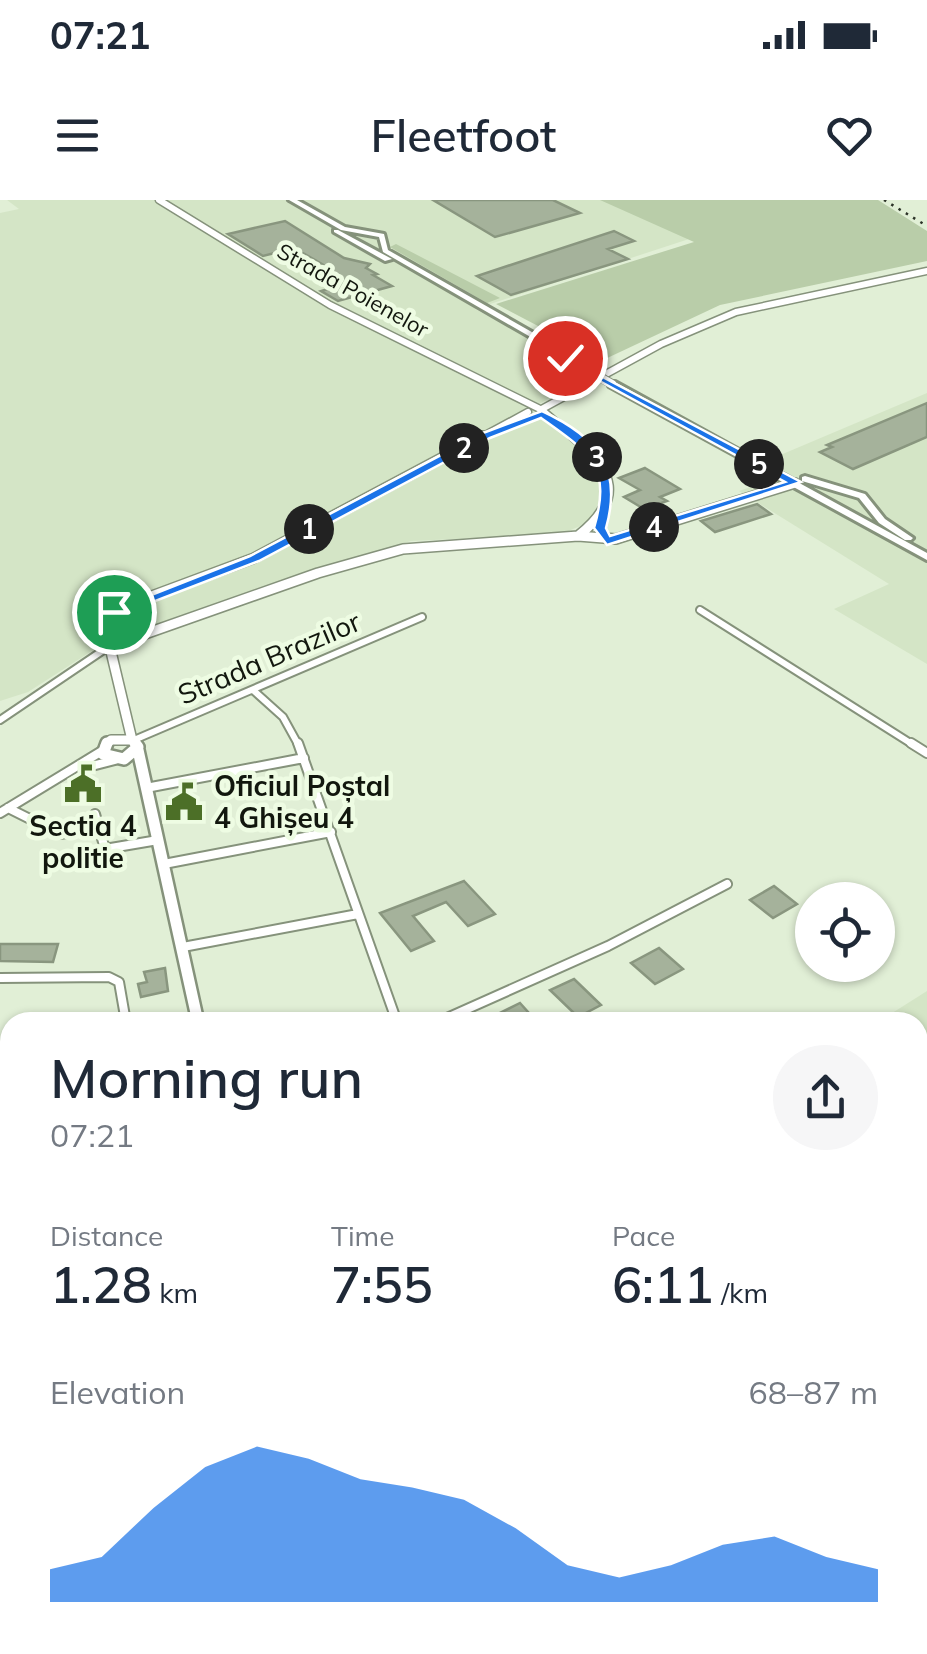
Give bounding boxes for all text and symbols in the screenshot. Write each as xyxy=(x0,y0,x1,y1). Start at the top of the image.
text: 07:21 xyxy=(50,11,151,59)
text: Fleetfoot xyxy=(371,107,556,163)
icon: menu xyxy=(50,108,105,163)
icon: heart xyxy=(822,108,877,163)
street label: Strada Poienelor xyxy=(272,237,434,343)
pin xyxy=(523,316,608,401)
icon: check xyxy=(538,331,593,386)
pin: 2 xyxy=(439,423,489,473)
text: 2 xyxy=(456,430,472,465)
pin: 3 xyxy=(572,432,622,482)
text: 3 xyxy=(589,439,605,474)
pin: 5 xyxy=(734,439,784,489)
text: 5 xyxy=(751,446,767,481)
pin: 4 xyxy=(629,502,679,552)
pin: 1 xyxy=(284,504,334,554)
text: 4 xyxy=(646,509,662,544)
text: 1 xyxy=(301,511,317,546)
pin xyxy=(72,570,157,655)
icon: arrive xyxy=(87,585,142,640)
street label: Strada Brazilor xyxy=(172,603,366,712)
public building icon: Sectia 4 politie xyxy=(62,763,104,805)
place label: Oficiul Poștal 4 Ghișeu 4 xyxy=(214,768,390,836)
public building icon: Oficiul Poștal 4 Ghișeu 4 xyxy=(163,781,205,823)
place label: Sectia 4 politie xyxy=(29,808,137,875)
map controls xyxy=(795,882,895,982)
button: locate xyxy=(795,882,895,982)
text: Morning run xyxy=(50,1043,363,1112)
button: share xyxy=(773,1045,878,1150)
text: 07:21 xyxy=(50,1115,134,1155)
text: Distance xyxy=(50,1218,163,1253)
text: Time xyxy=(331,1218,394,1253)
text: Pace xyxy=(612,1218,675,1253)
text: 1.28 xyxy=(50,1253,152,1316)
text: 7:55 xyxy=(331,1253,433,1316)
text: 6:11 xyxy=(612,1253,714,1316)
text: km xyxy=(152,1275,198,1310)
text: /km xyxy=(714,1275,768,1310)
text: Elevation xyxy=(50,1372,185,1412)
text: 68–87 m xyxy=(749,1372,878,1412)

